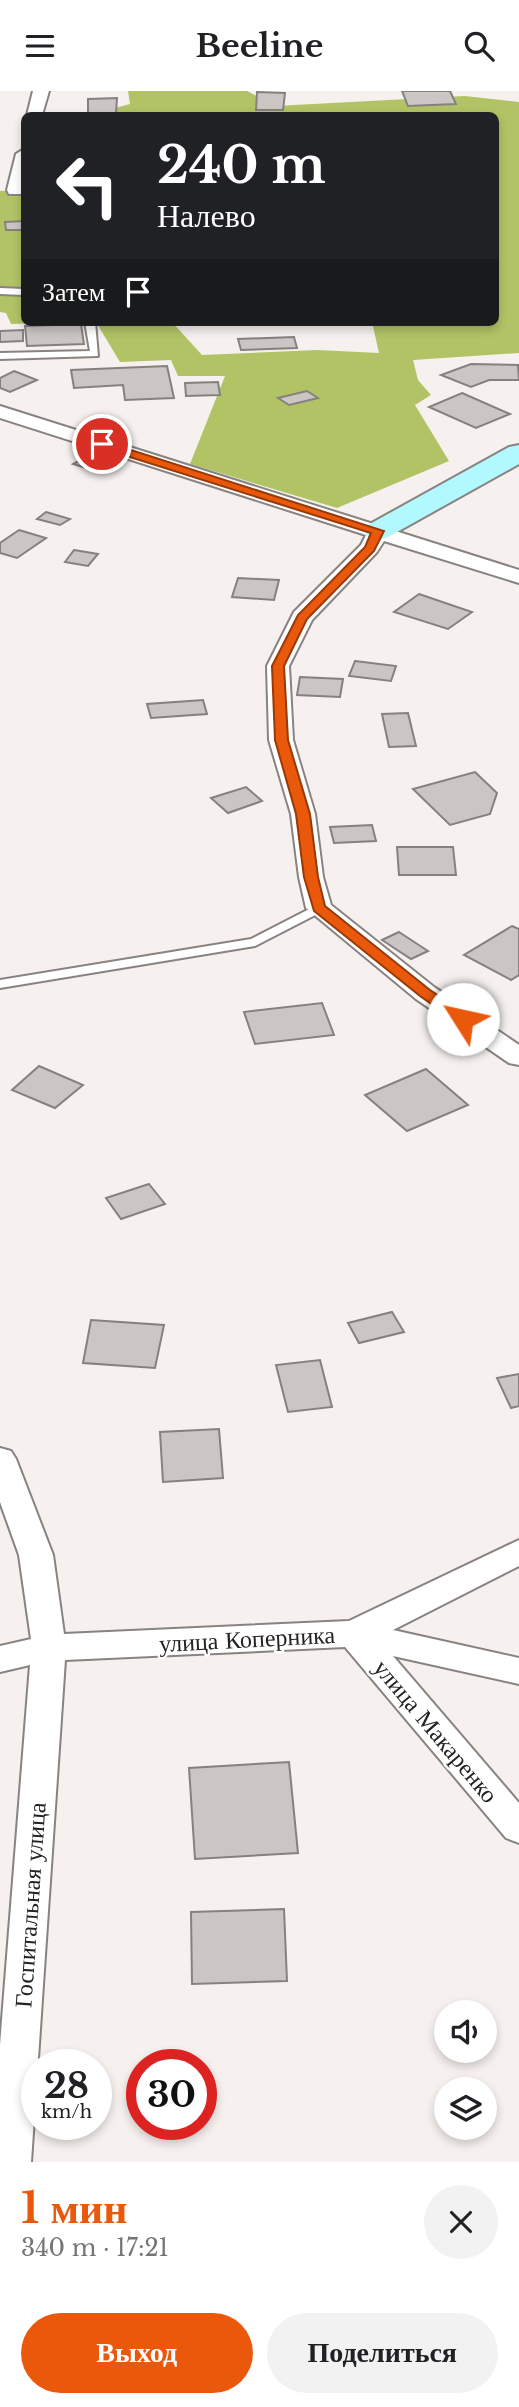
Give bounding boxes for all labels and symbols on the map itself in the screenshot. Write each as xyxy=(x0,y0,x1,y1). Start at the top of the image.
pin xyxy=(72,414,132,474)
position arrow xyxy=(426,982,500,1056)
street label: улица Коперника xyxy=(158,1620,336,1658)
street label: улица Макаренко xyxy=(368,1653,504,1809)
street label: Госпитальная улица xyxy=(8,1801,52,2009)
speed limit sign: 30 xyxy=(126,2049,217,2140)

